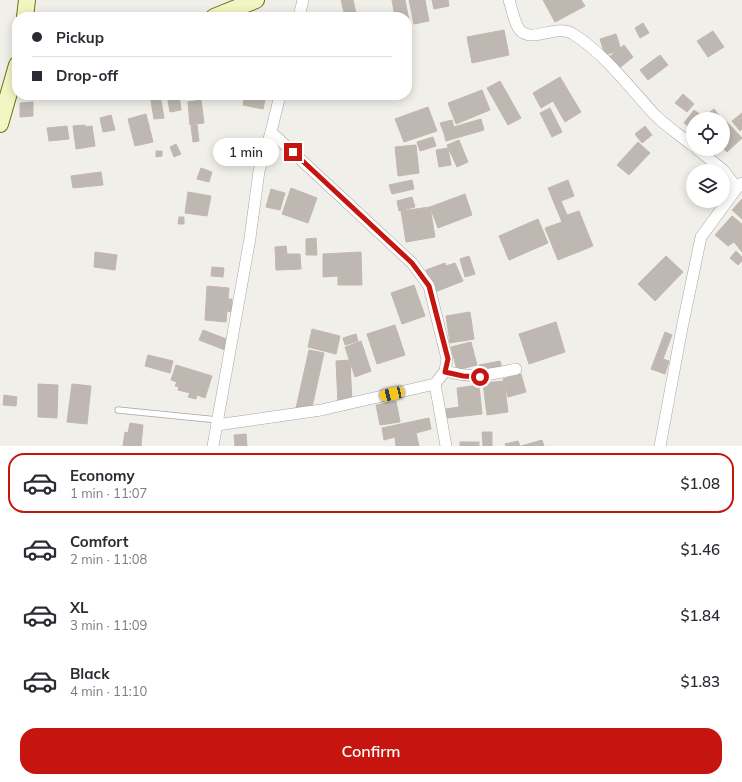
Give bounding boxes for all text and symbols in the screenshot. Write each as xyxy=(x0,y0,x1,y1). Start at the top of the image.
text: Pickup xyxy=(56,28,104,47)
text: Drop-off xyxy=(56,66,118,85)
map controls xyxy=(686,112,730,208)
button: locate xyxy=(686,112,730,156)
callout: 1 min xyxy=(213,138,279,166)
route end xyxy=(284,143,302,161)
text: 1 min xyxy=(229,144,263,160)
button: layers xyxy=(686,164,730,208)
route start xyxy=(471,368,489,386)
car xyxy=(379,385,405,403)
icon: car xyxy=(22,465,58,501)
text: Economy xyxy=(70,466,135,485)
text: $1.08 xyxy=(680,474,720,493)
text: 1 min · 11:07 xyxy=(70,485,147,501)
icon: car xyxy=(22,531,58,567)
text: Comfort xyxy=(70,532,128,551)
text: $1.46 xyxy=(680,540,720,559)
text: 2 min · 11:08 xyxy=(70,551,147,567)
icon: car xyxy=(22,597,58,633)
text: XL xyxy=(70,598,88,617)
text: $1.84 xyxy=(680,606,720,625)
text: 3 min · 11:09 xyxy=(70,617,147,633)
icon: car xyxy=(22,663,58,699)
text: Black xyxy=(70,664,109,683)
text: $1.83 xyxy=(680,672,720,691)
text: 4 min · 11:10 xyxy=(70,683,147,699)
button: Confirm xyxy=(20,728,722,774)

